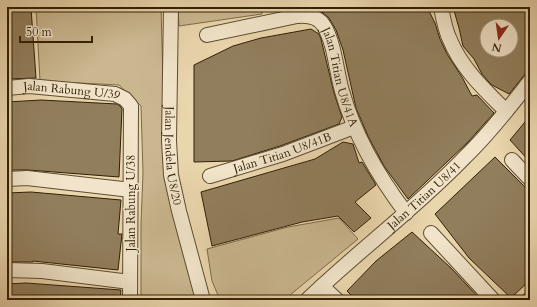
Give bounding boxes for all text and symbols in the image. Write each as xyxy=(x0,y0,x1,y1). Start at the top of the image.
scale bar xyxy=(20,18,92,44)
north arrow xyxy=(479,18,519,58)
street label: Jalan Titian U8/41A xyxy=(317,22,362,130)
text: 50 m xyxy=(26,24,53,40)
text: N xyxy=(490,39,503,56)
street label: Jalan Rabung U/39 xyxy=(21,78,123,103)
street label: Jalan Jendela U8/20 xyxy=(161,104,185,207)
street label: Jalan Titian U8/41B xyxy=(229,128,334,177)
street label: Jalan Rabung U/38 xyxy=(123,155,139,253)
street label: Jalan Titian U8/41 xyxy=(382,158,464,235)

